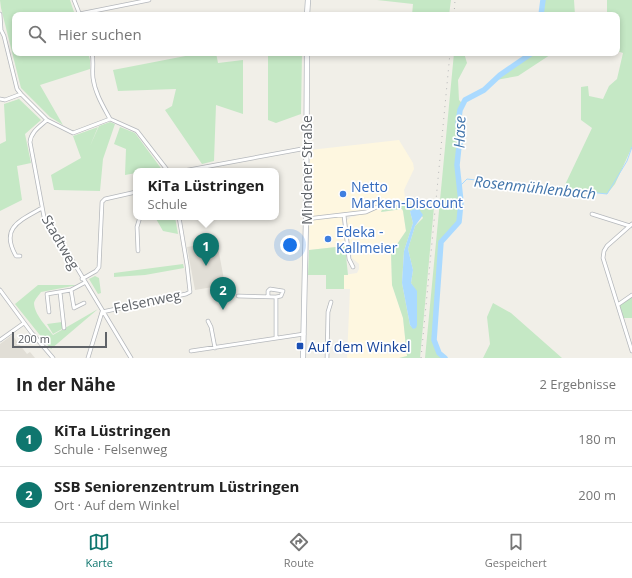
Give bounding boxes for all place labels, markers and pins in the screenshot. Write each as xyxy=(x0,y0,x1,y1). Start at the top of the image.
place label: Netto Marken-Discount xyxy=(351,177,463,212)
marker: Netto Marken-Discount xyxy=(338,189,348,199)
place label: Edeka - Kallmeier xyxy=(336,222,398,257)
pin: 1 xyxy=(193,233,219,266)
marker: Edeka - Kallmeier xyxy=(323,234,333,244)
pin: 2 xyxy=(210,277,236,310)
place label: Auf dem Winkel xyxy=(308,337,411,356)
marker: Auf dem Winkel xyxy=(295,341,305,351)

